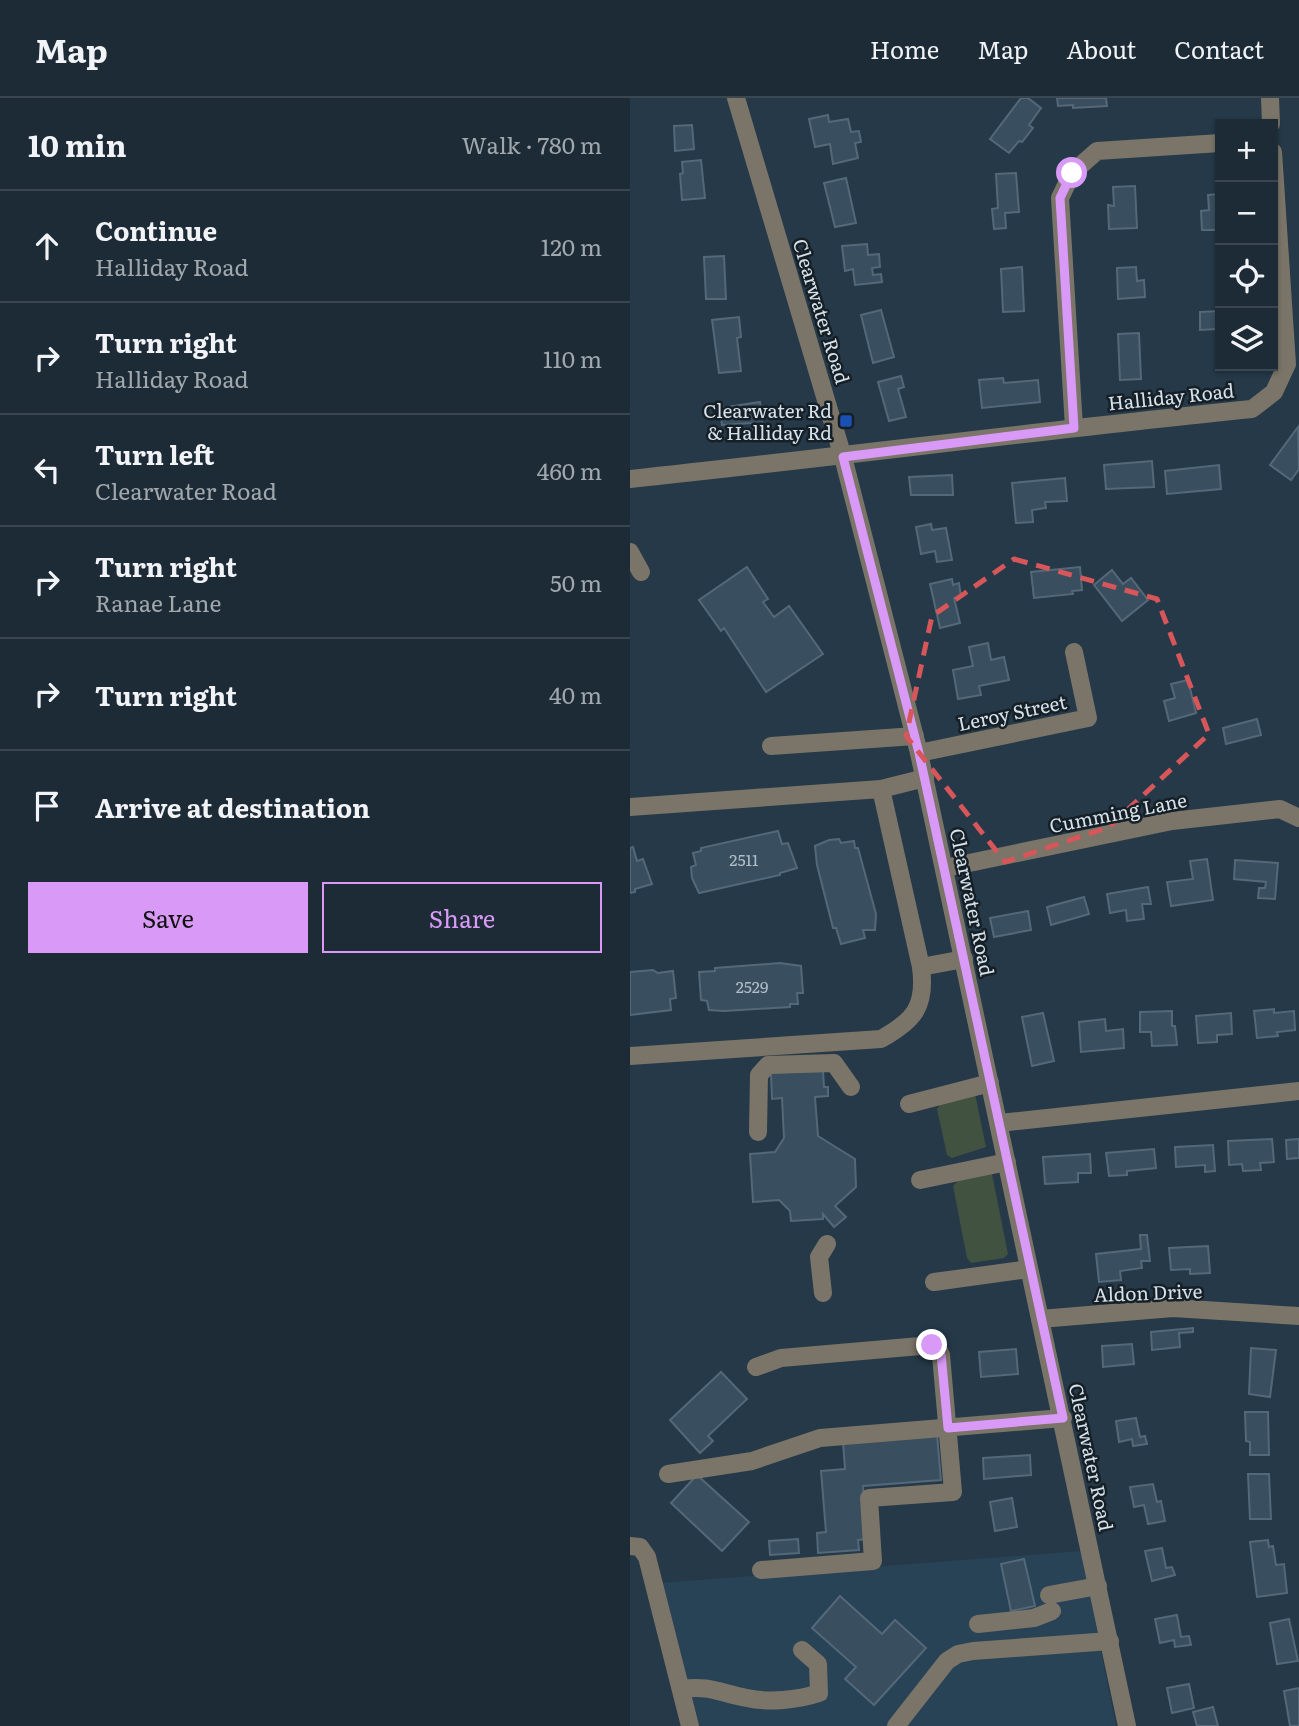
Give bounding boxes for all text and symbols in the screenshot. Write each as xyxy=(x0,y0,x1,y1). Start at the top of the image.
text: Map xyxy=(35,24,108,73)
text: Home xyxy=(870,31,939,66)
text: Map xyxy=(977,31,1028,66)
text: About xyxy=(1066,31,1136,66)
text: Contact xyxy=(1174,31,1264,66)
map controls xyxy=(1215,119,1278,371)
button: + xyxy=(1215,119,1278,182)
text: 10 min xyxy=(28,122,127,166)
text: Walk · 780 m xyxy=(462,127,602,161)
route start xyxy=(1056,157,1087,188)
button: − xyxy=(1215,182,1278,245)
text: Continue xyxy=(95,210,217,249)
icon: ahead xyxy=(28,227,66,265)
text: 120 m xyxy=(541,229,602,263)
street label: Clearwater Road xyxy=(787,235,857,387)
button: locate xyxy=(1215,245,1278,308)
text: Halliday Road xyxy=(95,249,249,283)
button: layers xyxy=(1215,308,1278,371)
text: Turn right xyxy=(95,322,237,361)
icon: right xyxy=(28,339,66,377)
text: 110 m xyxy=(543,341,602,375)
text: Halliday Road xyxy=(95,361,249,395)
street label: Halliday Road xyxy=(1106,375,1236,417)
place label: Clearwater Rd & Halliday Rd xyxy=(703,396,832,446)
marker: Clearwater Rd & Halliday Rd xyxy=(838,413,854,429)
text: Turn left xyxy=(95,434,214,473)
icon: left xyxy=(28,451,66,489)
text: 460 m xyxy=(537,453,602,487)
text: Clearwater Road xyxy=(95,473,277,507)
text: Turn right xyxy=(95,546,237,585)
icon: right xyxy=(28,563,66,601)
text: 50 m xyxy=(550,565,602,599)
text: Ranae Lane xyxy=(95,585,221,619)
icon: right xyxy=(28,675,66,713)
text: Turn right xyxy=(95,675,237,714)
text: 40 m xyxy=(549,677,602,711)
street label: Leroy Street xyxy=(955,687,1069,737)
street label: Cumming Lane xyxy=(1047,785,1189,839)
icon: arrive xyxy=(28,787,66,825)
text: Arrive at destination xyxy=(95,787,370,826)
street label: Clearwater Road xyxy=(944,826,1002,979)
house number: 2511 xyxy=(729,847,759,871)
button: Save xyxy=(28,882,308,953)
button: Share xyxy=(322,882,602,953)
house number: 2529 xyxy=(736,974,768,998)
street label: Aldon Drive xyxy=(1093,1276,1203,1308)
route end xyxy=(916,1329,947,1360)
street label: Clearwater Road xyxy=(1063,1381,1121,1534)

